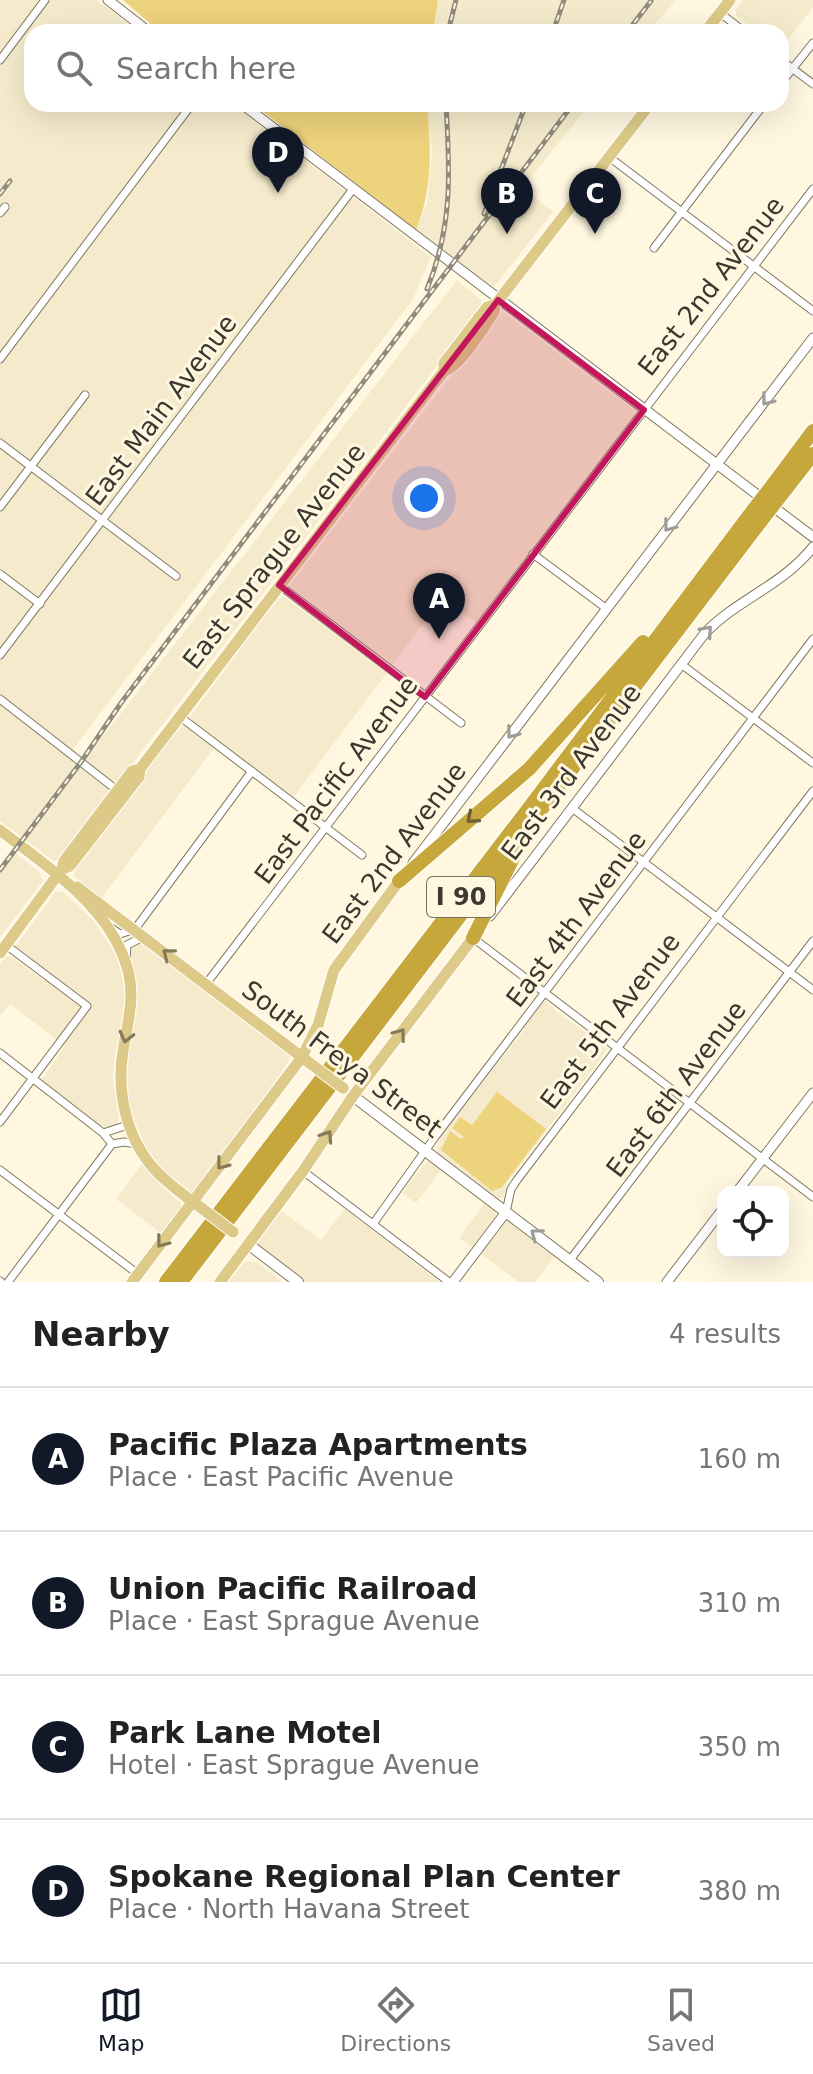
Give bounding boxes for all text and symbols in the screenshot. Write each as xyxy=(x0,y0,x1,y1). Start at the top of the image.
search box xyxy=(24,24,789,112)
icon: search xyxy=(52,46,96,90)
text: Search here xyxy=(116,51,296,86)
pin: D xyxy=(252,127,304,193)
pin: B xyxy=(481,168,533,234)
pin: C xyxy=(569,168,621,234)
street label: East 2nd Avenue xyxy=(632,191,790,381)
street label: East Main Avenue xyxy=(79,309,243,511)
one-way arrow xyxy=(762,391,776,406)
street label: East Sprague Avenue xyxy=(177,437,371,675)
your location xyxy=(404,478,444,518)
one-way arrow xyxy=(665,517,679,532)
pin: A xyxy=(413,573,465,639)
one-way arrow xyxy=(697,626,712,641)
street label: East Pacific Avenue xyxy=(248,670,424,890)
street label: East 3rd Avenue xyxy=(495,678,647,866)
one-way arrow xyxy=(507,724,521,739)
street label: East 2nd Avenue xyxy=(316,757,472,949)
one-way arrow xyxy=(466,808,481,823)
street label: East 4th Avenue xyxy=(500,825,652,1013)
road number: I 90 xyxy=(427,877,495,917)
street label: East 5th Avenue xyxy=(534,927,686,1115)
one-way arrow xyxy=(162,950,177,964)
street label: South Freya Street xyxy=(237,974,447,1144)
street label: East 6th Avenue xyxy=(600,995,752,1183)
one-way arrow xyxy=(391,1028,405,1043)
one-way arrow xyxy=(118,1030,135,1044)
one-way arrow xyxy=(317,1130,332,1144)
one-way arrow xyxy=(217,1155,231,1170)
map controls xyxy=(717,1186,789,1258)
button: locate xyxy=(717,1186,789,1258)
one-way arrow xyxy=(530,1230,545,1244)
one-way arrow xyxy=(158,1233,172,1247)
text: Nearby xyxy=(32,1314,170,1354)
text: 4 results xyxy=(669,1319,781,1349)
text: Pacific Plaza Apartments xyxy=(108,1427,528,1462)
text: A xyxy=(48,1444,68,1474)
text: 160 m xyxy=(698,1444,781,1474)
text: Place · East Pacific Avenue xyxy=(108,1462,454,1492)
text: Union Pacific Railroad xyxy=(108,1571,477,1606)
text: B xyxy=(48,1588,68,1618)
text: 310 m xyxy=(698,1588,781,1618)
text: Place · East Sprague Avenue xyxy=(108,1606,480,1636)
text: Park Lane Motel xyxy=(108,1715,382,1750)
text: C xyxy=(48,1732,68,1762)
text: 350 m xyxy=(698,1732,781,1762)
text: Hotel · East Sprague Avenue xyxy=(108,1750,480,1780)
text: Spokane Regional Plan Center xyxy=(108,1859,620,1894)
text: D xyxy=(47,1876,69,1906)
text: 380 m xyxy=(698,1876,781,1906)
text: Place · North Havana Street xyxy=(108,1894,469,1924)
tab: Map xyxy=(98,1983,144,2056)
tab: Directions xyxy=(340,1983,451,2056)
tab: Saved xyxy=(647,1983,715,2056)

